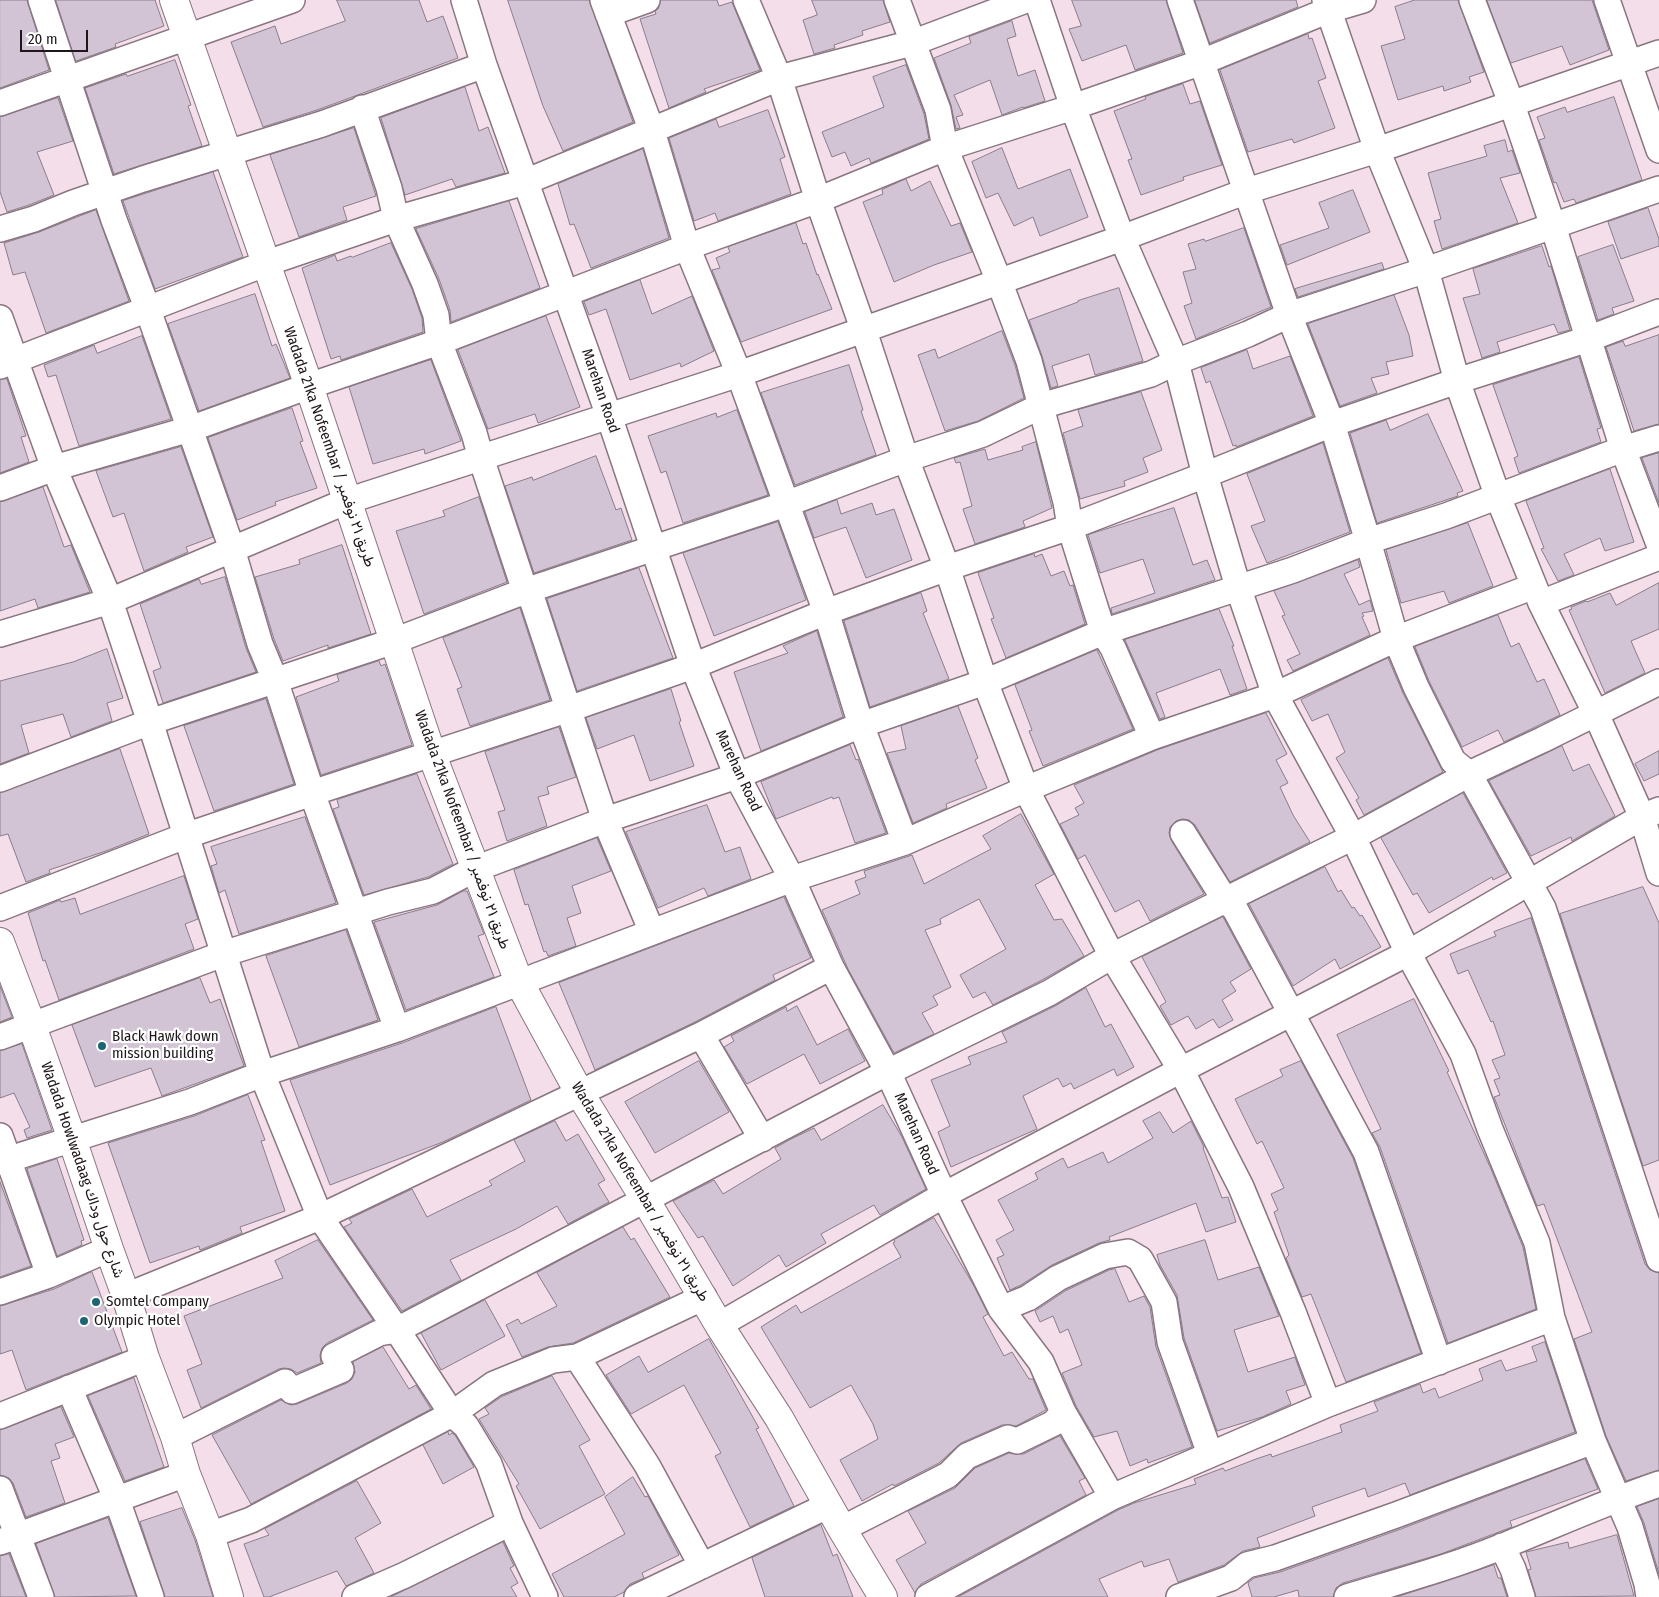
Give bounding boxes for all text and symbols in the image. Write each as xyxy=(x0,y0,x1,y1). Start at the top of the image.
scale bar xyxy=(22,20,90,52)
text: 20 m xyxy=(28,30,58,48)
street label: Wadada 21ka Nofeembar / طريق ٢١ نوفمبر xyxy=(279,324,379,570)
street label: Marehan Road xyxy=(577,346,623,436)
street label: Wadada 21ka Nofeembar / طريق ٢١ نوفمبر xyxy=(410,708,514,952)
street label: Marehan Road xyxy=(711,727,765,815)
place label: Black Hawk down mission building xyxy=(112,1028,219,1063)
marker: Black Hawk down mission building xyxy=(96,1040,108,1052)
street label: Wadada Howlwadaag شارع حول وداك xyxy=(36,1060,128,1280)
street label: Wadada 21ka Nofeembar / طريق ٢١ نوفمبر xyxy=(567,1079,713,1305)
street label: Marehan Road xyxy=(890,1090,942,1178)
place label: Somtel Company xyxy=(106,1293,209,1311)
marker: Somtel Company xyxy=(90,1296,102,1308)
place label: Olympic Hotel xyxy=(94,1312,180,1330)
marker: Olympic Hotel xyxy=(78,1315,90,1327)

